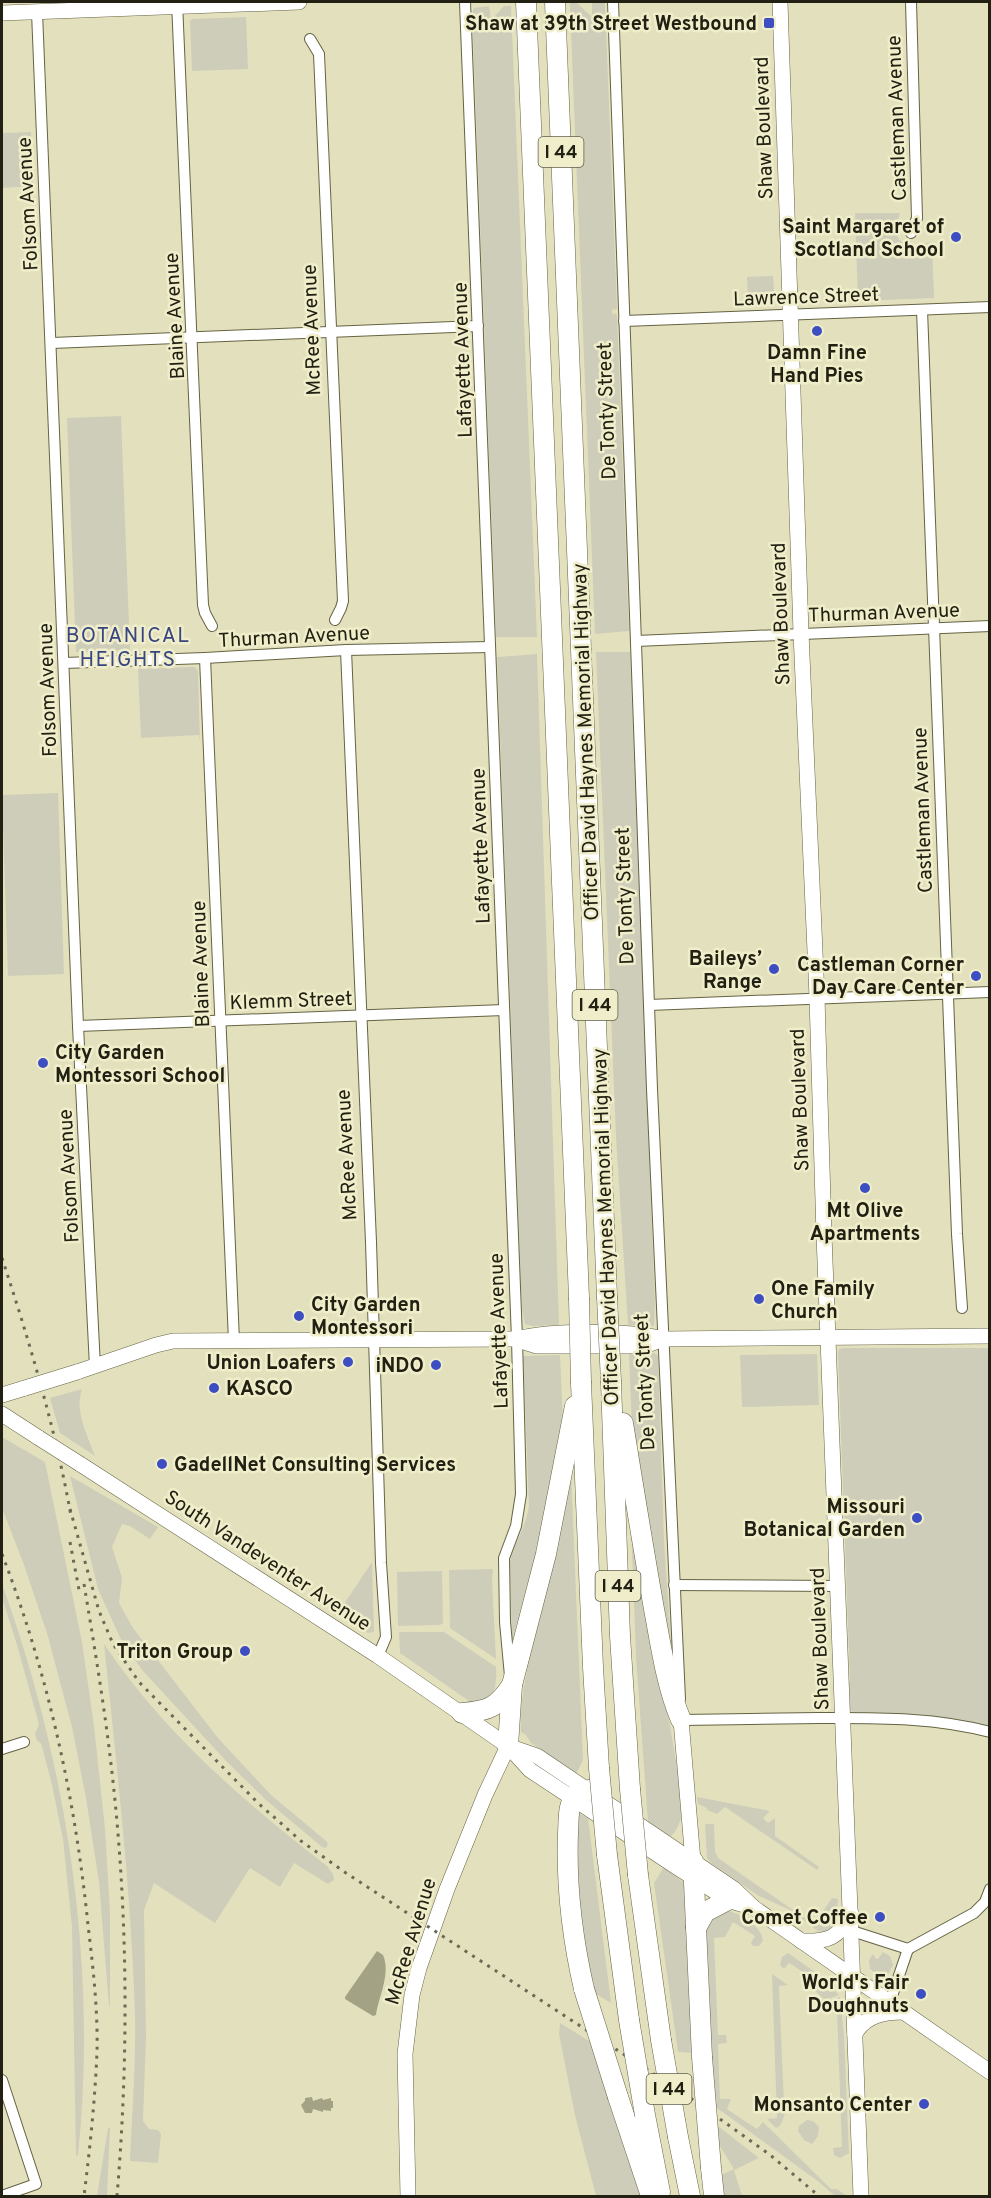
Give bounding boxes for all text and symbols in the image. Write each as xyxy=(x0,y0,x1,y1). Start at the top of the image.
place label: Shaw at 39th Street Westbound xyxy=(465,12,757,38)
marker: Shaw at 39th Street Westbound xyxy=(762,16,776,30)
street label: Castleman Avenue xyxy=(882,35,914,201)
street label: Shaw Boulevard xyxy=(750,56,780,200)
street label: Folsom Avenue xyxy=(13,136,45,271)
road number: I 44 xyxy=(538,137,584,167)
place label: Saint Margaret of Scotland School xyxy=(782,215,944,264)
marker: Saint Margaret of Scotland School xyxy=(949,230,963,244)
street label: Blaine Avenue xyxy=(160,252,192,380)
street label: McRee Avenue xyxy=(298,264,328,396)
street label: Lafayette Avenue xyxy=(448,282,480,438)
street label: Lawrence Street xyxy=(733,282,880,314)
marker: Damn Fine Hand Pies xyxy=(810,324,824,338)
place label: Damn Fine Hand Pies xyxy=(767,341,867,390)
street label: De Tonty Street xyxy=(593,342,623,480)
street label: Shaw Boulevard xyxy=(767,542,797,686)
street label: Officer David Haynes Memorial Highway xyxy=(568,563,606,921)
street label: Thurman Avenue xyxy=(808,598,960,630)
street label: Thurman Avenue xyxy=(218,621,371,655)
street label: Folsom Avenue xyxy=(34,623,64,757)
district label: BOTANICAL HEIGHTS xyxy=(66,623,190,674)
street label: Castleman Avenue xyxy=(908,727,940,893)
street label: Lafayette Avenue xyxy=(466,768,498,924)
street label: De Tonty Street xyxy=(611,827,641,965)
street label: Blaine Avenue xyxy=(187,900,217,1028)
place label: Baileys’ Range xyxy=(689,947,762,996)
place label: Castleman Corner Day Care Center xyxy=(797,953,965,1002)
marker: Baileys’ Range xyxy=(767,962,781,976)
marker: Castleman Corner Day Care Center xyxy=(969,969,983,983)
street label: Klemm Street xyxy=(229,987,353,1017)
road number: I 44 xyxy=(572,990,618,1020)
street label: Shaw Boulevard xyxy=(786,1028,816,1172)
place label: City Garden Montessori School xyxy=(55,1041,225,1090)
street label: Officer David Haynes Memorial Highway xyxy=(588,1048,626,1406)
marker: City Garden Montessori School xyxy=(36,1056,50,1070)
street label: McRee Avenue xyxy=(332,1089,364,1221)
street label: Folsom Avenue xyxy=(54,1108,86,1243)
marker: Mt Olive Apartments xyxy=(858,1181,872,1195)
place label: Mt Olive Apartments xyxy=(810,1199,920,1248)
street label: Lafayette Avenue xyxy=(484,1253,516,1409)
place label: One Family Church xyxy=(771,1277,875,1326)
marker: One Family Church xyxy=(752,1292,766,1306)
place label: City Garden Montessori xyxy=(311,1293,421,1342)
marker: City Garden Montessori xyxy=(292,1309,306,1323)
street label: De Tonty Street xyxy=(629,1313,663,1451)
place label: Union Loafers xyxy=(206,1351,336,1377)
place label: iNDO xyxy=(375,1354,424,1380)
marker: Union Loafers xyxy=(341,1355,355,1369)
marker: iNDO xyxy=(429,1358,443,1372)
place label: KASCO xyxy=(226,1377,293,1403)
marker: KASCO xyxy=(207,1381,221,1395)
place label: GadellNet Consulting Services xyxy=(174,1453,456,1479)
marker: GadellNet Consulting Services xyxy=(155,1457,169,1471)
street label: South Vandeventer Avenue xyxy=(159,1485,375,1638)
place label: Missouri Botanical Garden xyxy=(743,1495,905,1544)
marker: Missouri Botanical Garden xyxy=(910,1511,924,1525)
street label: Shaw Boulevard xyxy=(806,1567,836,1711)
road number: I 44 xyxy=(596,1571,640,1601)
place label: Triton Group xyxy=(116,1640,233,1666)
marker: Triton Group xyxy=(238,1644,252,1658)
street label: McRee Avenue xyxy=(380,1875,444,2008)
place label: Comet Coffee xyxy=(741,1906,868,1932)
marker: Comet Coffee xyxy=(873,1910,887,1924)
place label: World's Fair Doughnuts xyxy=(802,1971,910,2020)
marker: World's Fair Doughnuts xyxy=(914,1987,928,2001)
road number: I 44 xyxy=(646,2074,692,2104)
place label: Monsanto Center xyxy=(754,2093,913,2119)
marker: Monsanto Center xyxy=(917,2097,931,2111)

